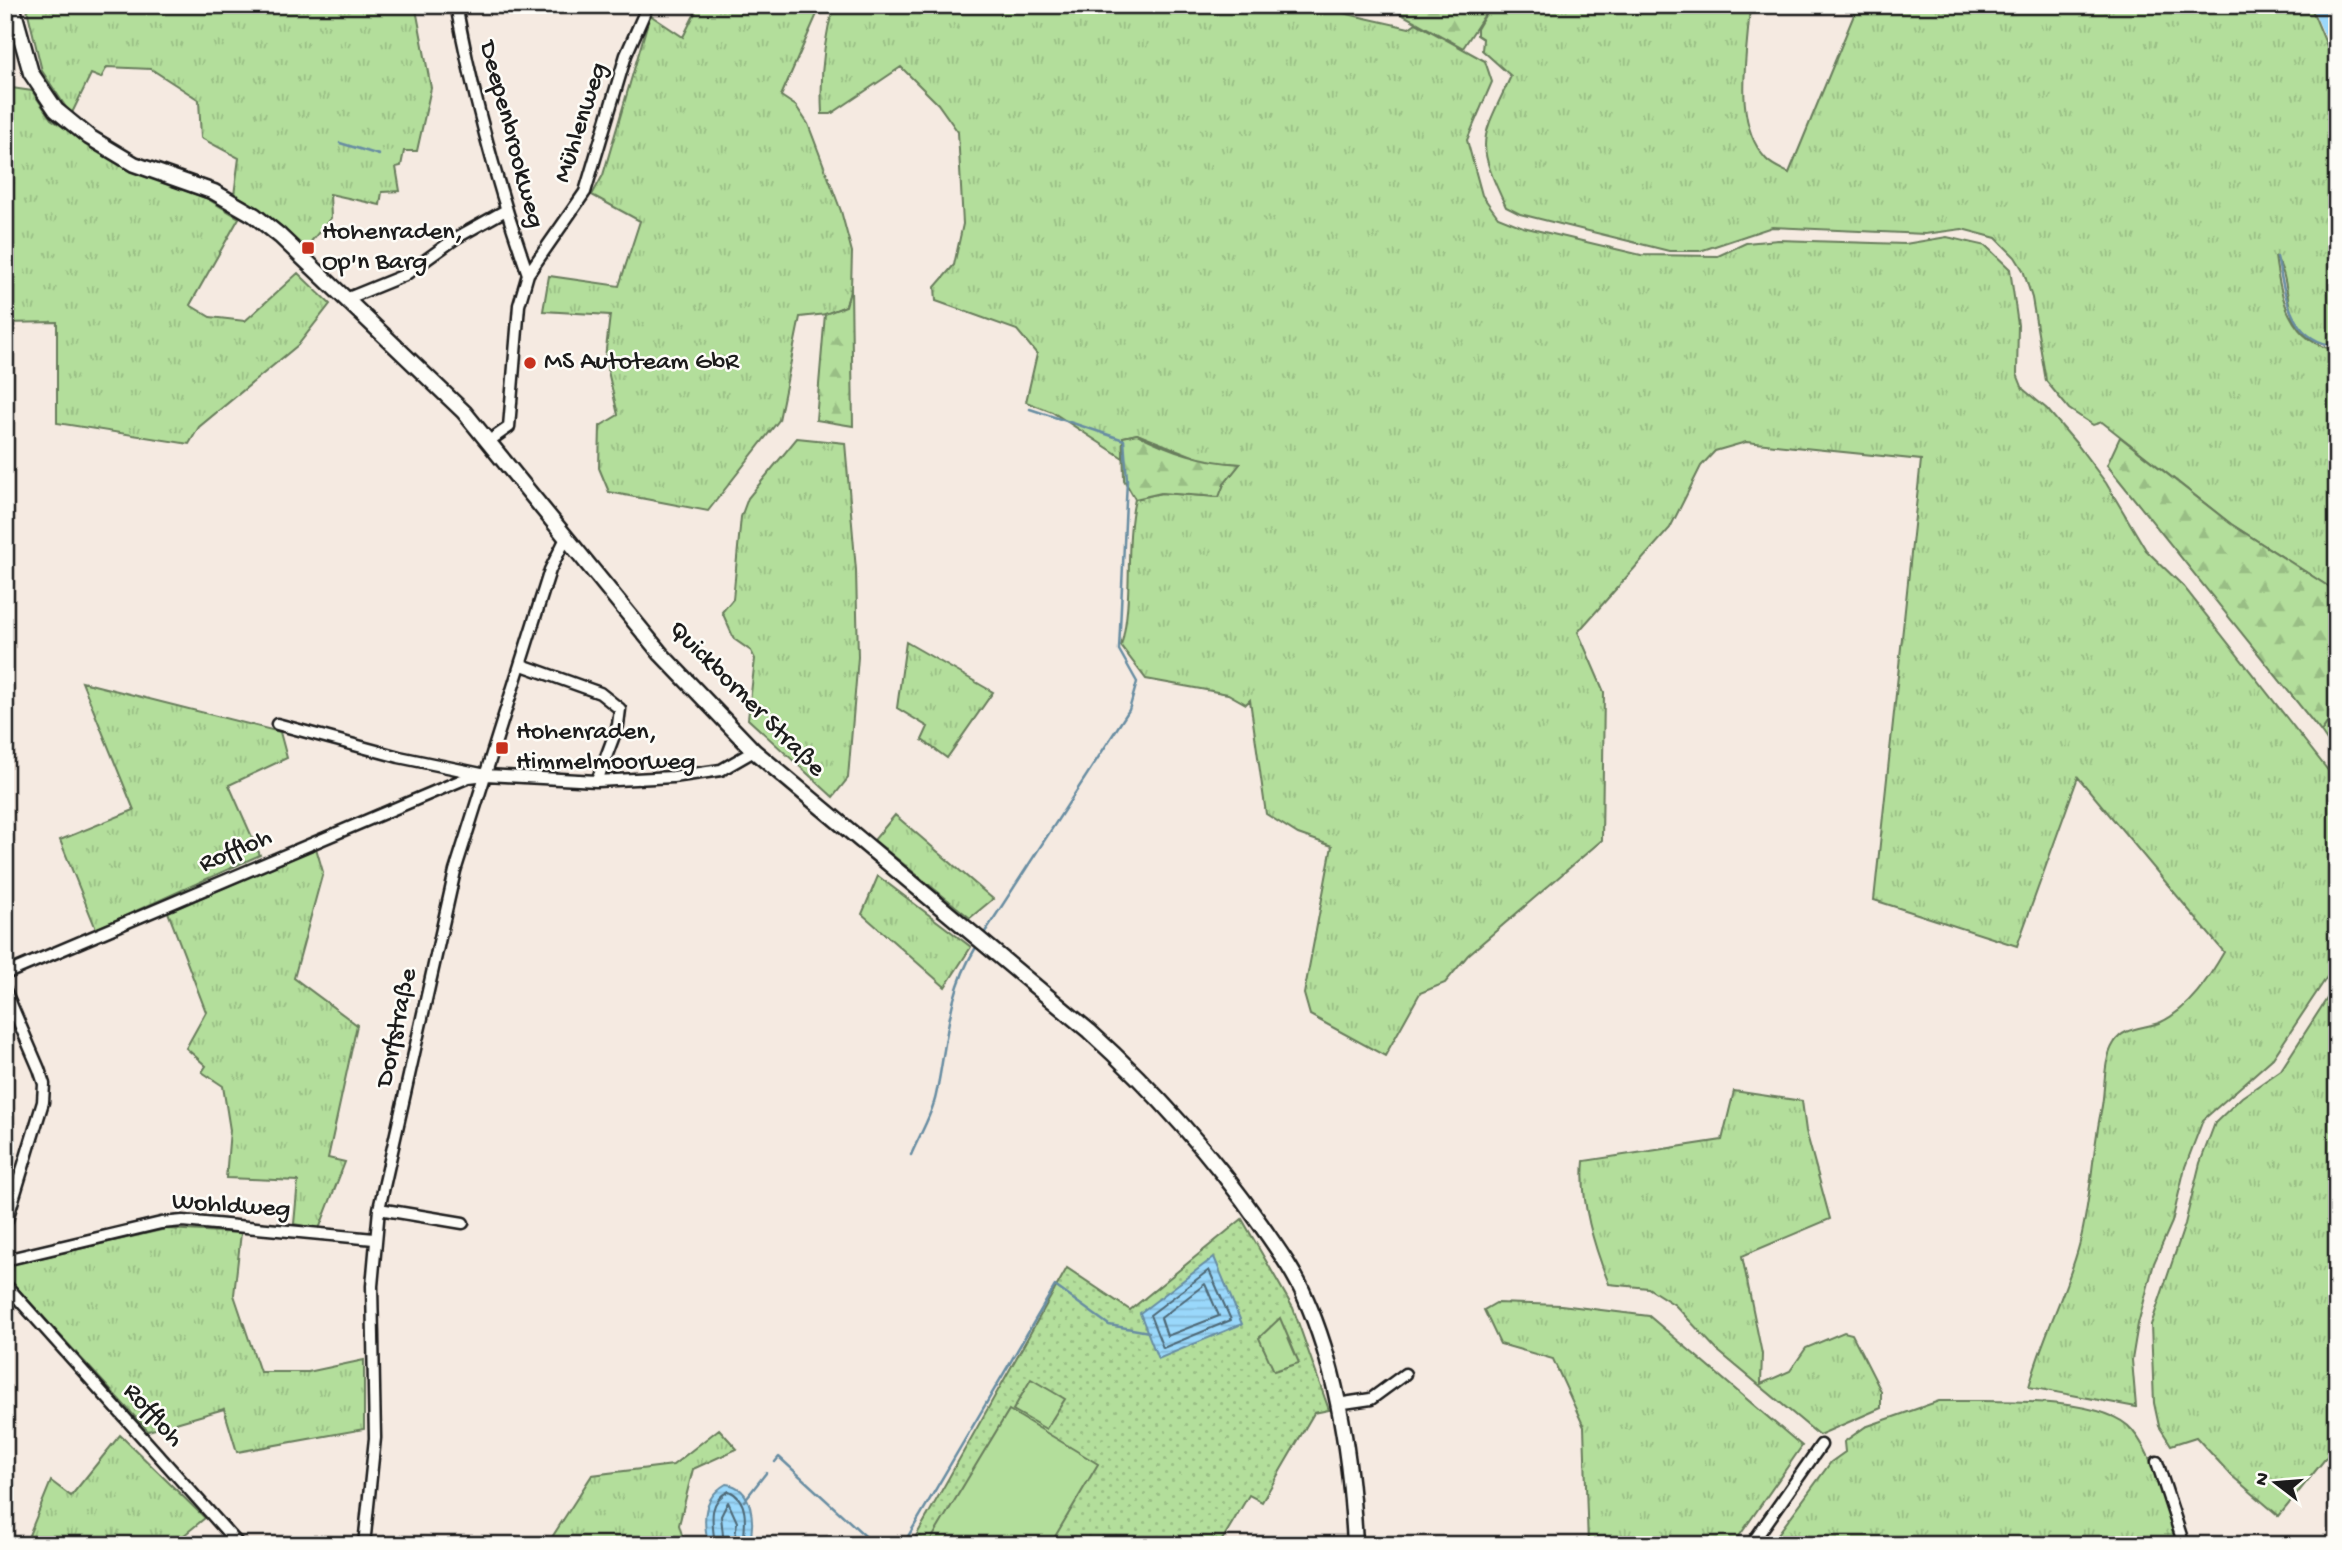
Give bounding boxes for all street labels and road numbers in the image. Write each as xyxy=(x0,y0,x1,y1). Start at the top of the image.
street label: Deepenbrookweg xyxy=(470,36,550,232)
street label: Mühlenweg xyxy=(548,59,616,187)
street label: Quickborner Straße xyxy=(661,615,831,785)
street label: Roffloh xyxy=(195,823,277,881)
street label: Dorfstraße xyxy=(370,965,426,1092)
street label: Wohldweg xyxy=(171,1187,291,1227)
street label: Roffloh xyxy=(115,1377,189,1455)

